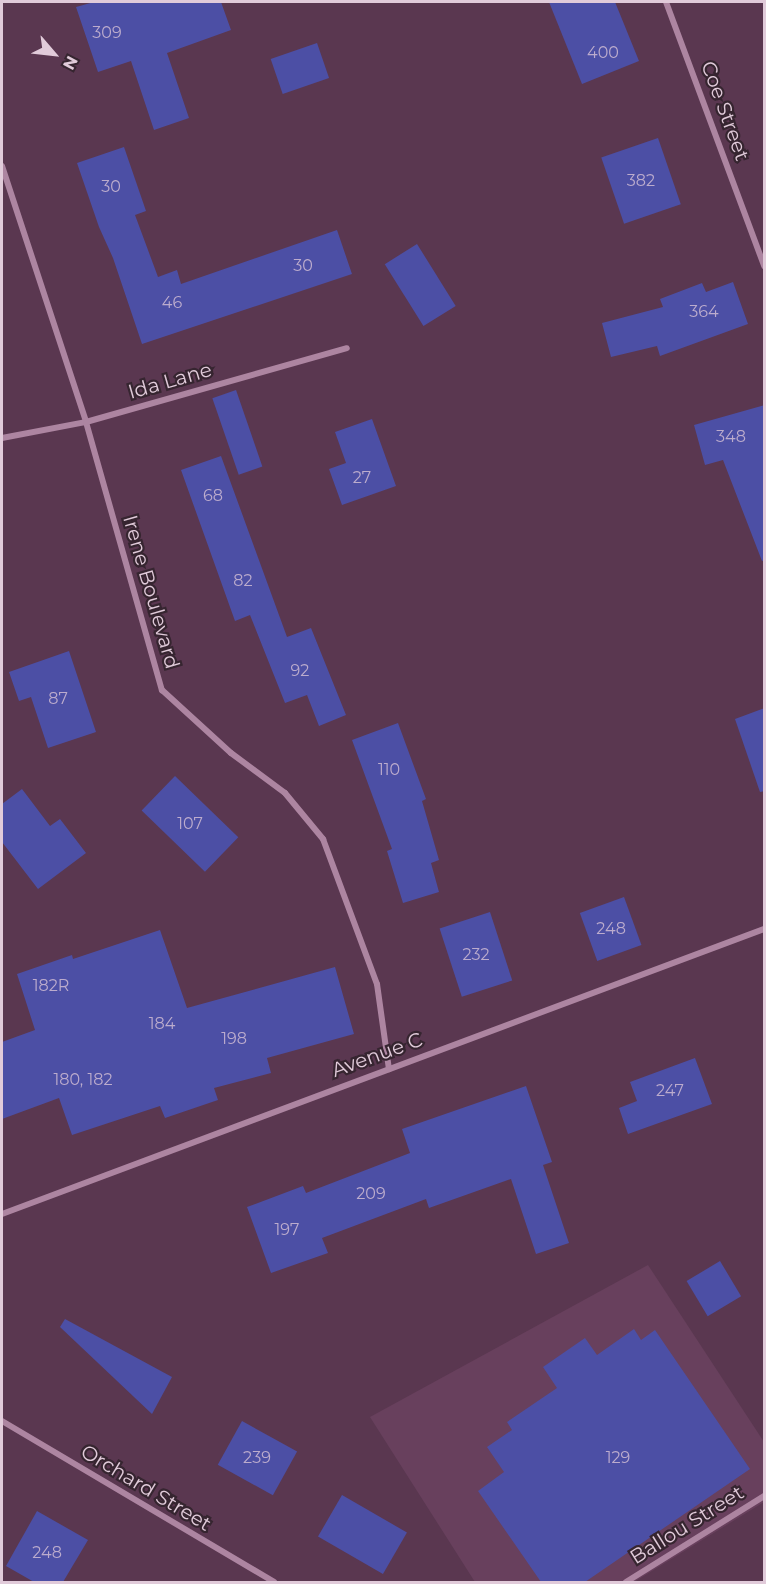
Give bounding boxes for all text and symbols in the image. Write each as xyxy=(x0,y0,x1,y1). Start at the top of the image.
house number: 309 xyxy=(92,23,122,43)
north arrow xyxy=(24,24,84,84)
house number: 400 xyxy=(587,43,619,63)
text: N xyxy=(59,53,82,73)
street label: Coe Street xyxy=(696,58,754,164)
house number: 382 xyxy=(627,171,655,191)
house number: 30 xyxy=(101,177,121,197)
house number: 30 xyxy=(293,256,313,276)
house number: 46 xyxy=(162,293,182,313)
house number: 364 xyxy=(689,302,719,322)
street label: Ida Lane xyxy=(125,358,215,404)
house number: 348 xyxy=(716,427,746,447)
house number: 27 xyxy=(353,468,371,488)
house number: 68 xyxy=(203,486,223,506)
street label: Irene Boulevard xyxy=(118,512,184,672)
house number: 82 xyxy=(233,571,253,591)
house number: 92 xyxy=(291,661,309,681)
house number: 87 xyxy=(48,689,68,709)
house number: 110 xyxy=(378,760,400,780)
house number: 107 xyxy=(177,814,203,834)
house number: 248 xyxy=(596,919,626,939)
house number: 232 xyxy=(462,945,490,965)
house number: 182R xyxy=(33,976,69,996)
house number: 184 xyxy=(149,1014,175,1034)
street label: Avenue C xyxy=(328,1027,426,1083)
house number: 198 xyxy=(221,1029,247,1049)
house number: 180, 182 xyxy=(53,1070,113,1090)
house number: 247 xyxy=(656,1081,684,1101)
house number: 209 xyxy=(356,1184,386,1204)
house number: 197 xyxy=(275,1220,299,1240)
street label: Orchard Street xyxy=(76,1440,216,1536)
house number: 239 xyxy=(243,1448,271,1468)
house number: 129 xyxy=(606,1448,630,1468)
street label: Ballou Street xyxy=(626,1481,748,1569)
house number: 248 xyxy=(32,1543,62,1563)

